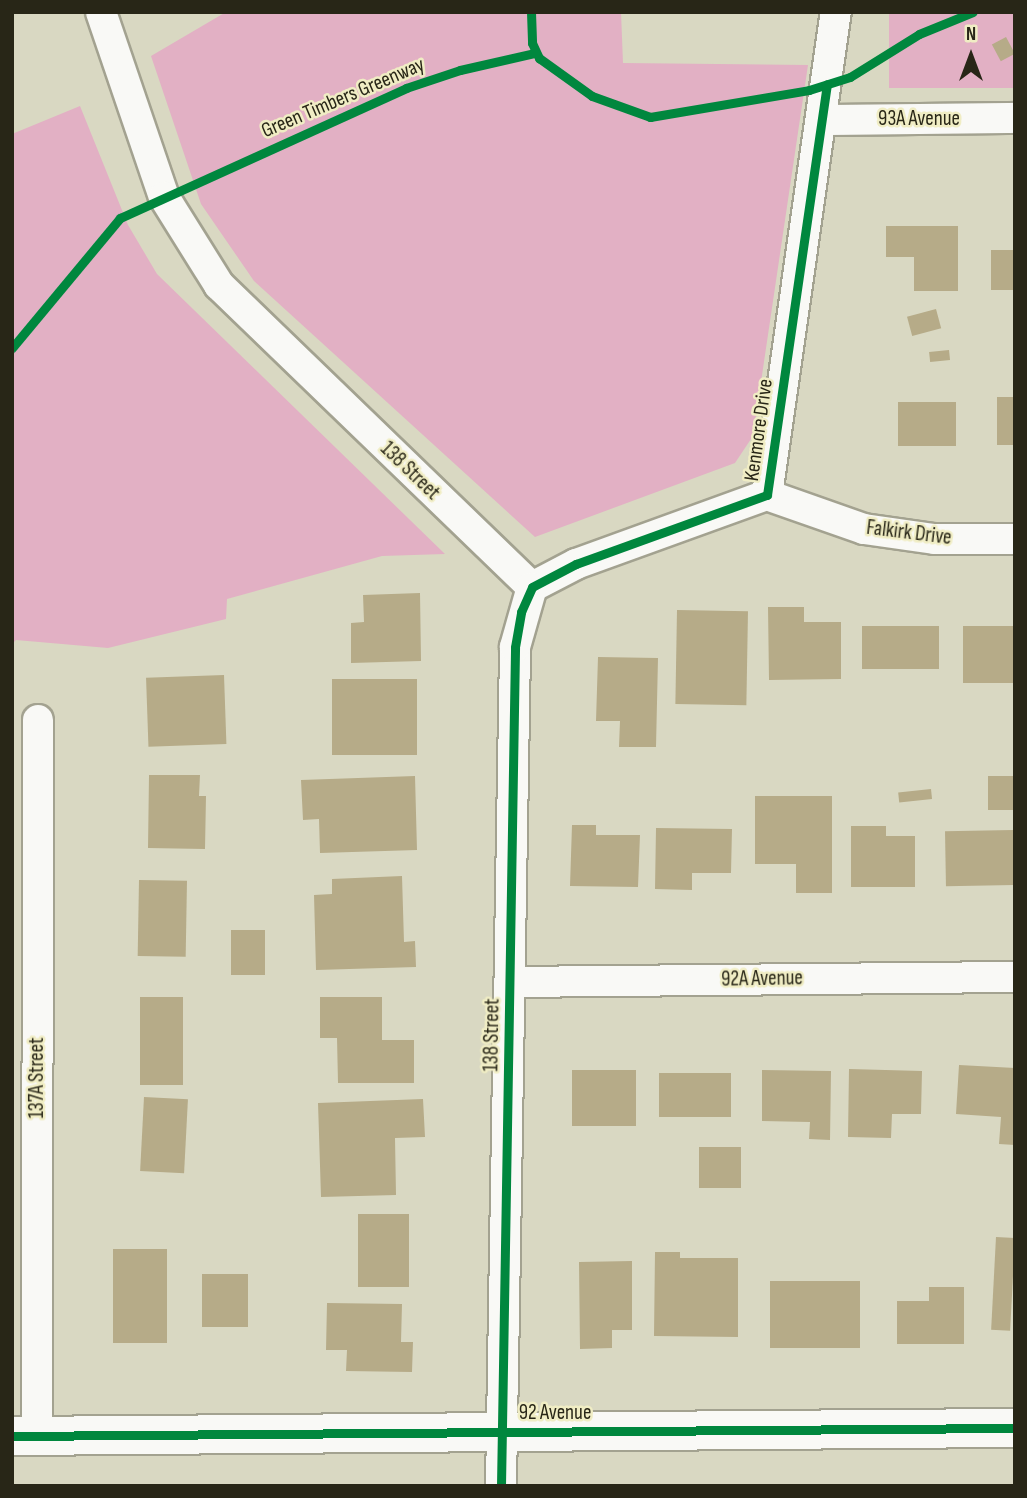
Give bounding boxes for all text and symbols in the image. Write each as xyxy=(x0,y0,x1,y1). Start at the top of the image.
north arrow xyxy=(936,21,1006,91)
text: N xyxy=(966,23,976,46)
street label: Green Timbers Greenway xyxy=(258,52,428,144)
street label: 93A Avenue xyxy=(878,106,960,132)
street label: Kenmore Drive xyxy=(739,377,779,483)
street label: 138 Street xyxy=(375,437,445,505)
street label: Falkirk Drive xyxy=(865,515,953,551)
street label: 92A Avenue xyxy=(721,966,803,992)
street label: 138 Street xyxy=(479,998,505,1072)
street label: 137A Street xyxy=(24,1038,50,1118)
street label: 92 Avenue xyxy=(519,1400,591,1426)

